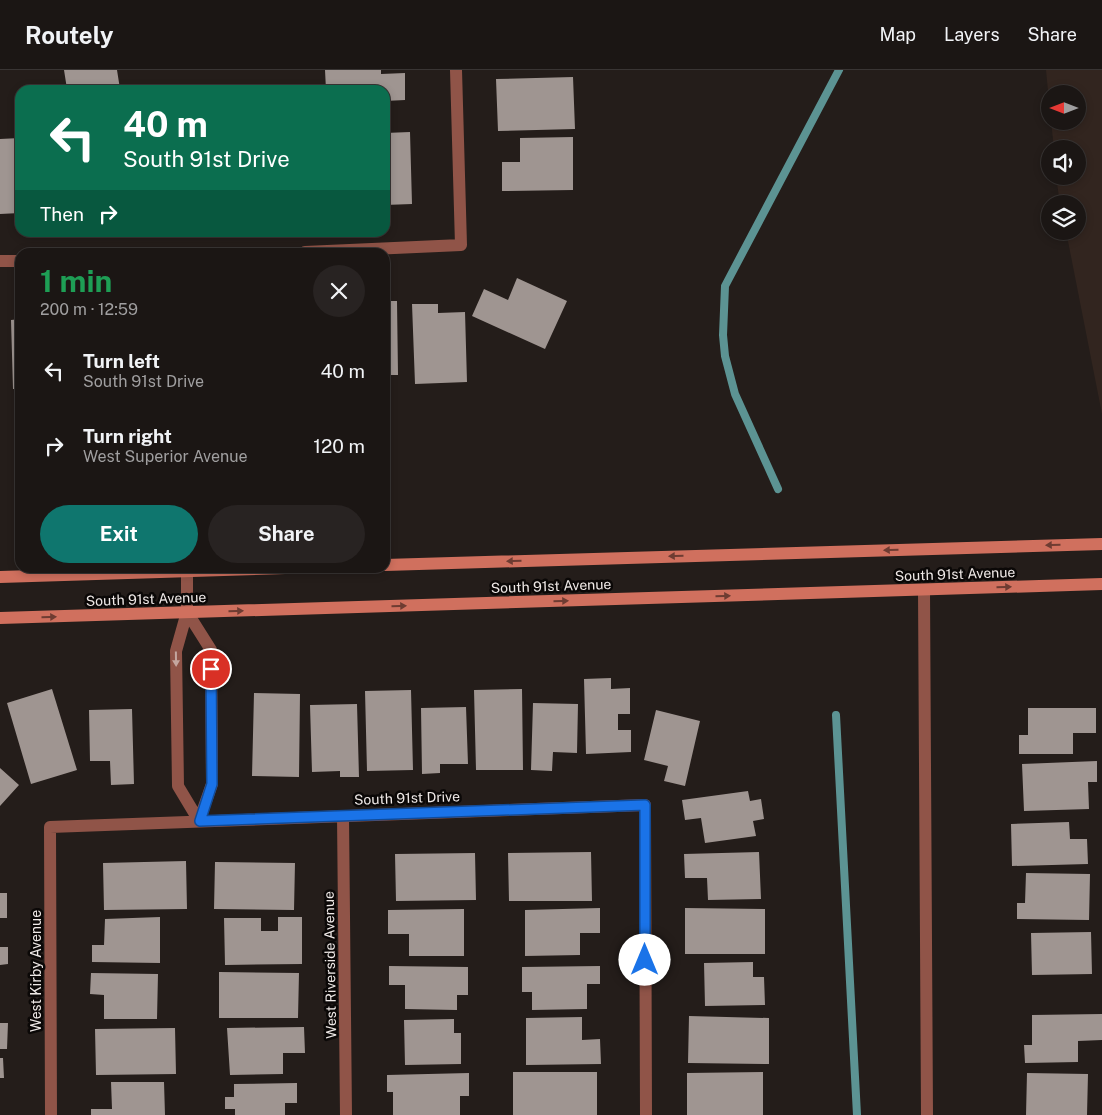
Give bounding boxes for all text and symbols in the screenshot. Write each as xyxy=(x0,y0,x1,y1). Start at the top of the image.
text: Routely xyxy=(25,21,114,49)
text: Map xyxy=(880,24,916,45)
text: Layers xyxy=(944,24,1000,45)
text: Share xyxy=(1028,24,1077,45)
north arrow xyxy=(1041,85,1086,130)
map controls xyxy=(1041,85,1086,240)
text: 40 m xyxy=(123,104,208,145)
icon: left xyxy=(40,105,105,170)
button: sound xyxy=(1041,140,1086,185)
text: South 91st Drive xyxy=(123,146,290,172)
button: layers xyxy=(1041,195,1086,240)
icon: right xyxy=(94,200,122,228)
text: Then xyxy=(40,203,84,225)
text: 1 min xyxy=(40,263,112,299)
button: close xyxy=(313,265,365,317)
text: 200 m · 12:59 xyxy=(40,300,138,319)
text: Turn left xyxy=(83,350,160,372)
icon: left xyxy=(40,357,68,385)
text: 40 m xyxy=(320,360,365,382)
text: South 91st Drive xyxy=(83,372,204,391)
text: Turn right xyxy=(83,425,172,447)
icon: right xyxy=(40,432,68,460)
text: 120 m xyxy=(313,435,365,457)
text: West Superior Avenue xyxy=(83,447,248,466)
button: Exit xyxy=(40,505,198,563)
button: Share xyxy=(208,505,365,563)
one-way arrow xyxy=(1045,542,1061,550)
one-way arrow xyxy=(883,547,899,555)
one-way arrow xyxy=(668,553,684,561)
one-way arrow xyxy=(505,557,521,565)
street label: South 91st Avenue xyxy=(894,564,1016,584)
street label: South 91st Avenue xyxy=(490,576,612,596)
one-way arrow xyxy=(996,583,1012,591)
street label: South 91st Avenue xyxy=(85,589,207,609)
one-way arrow xyxy=(716,592,732,600)
one-way arrow xyxy=(553,597,569,605)
one-way arrow xyxy=(391,602,407,610)
one-way arrow xyxy=(228,607,244,615)
one-way arrow xyxy=(41,612,57,620)
pin xyxy=(190,648,232,690)
one-way arrow xyxy=(172,652,180,668)
icon: arrive xyxy=(197,655,225,683)
street label: South 91st Drive xyxy=(354,788,460,808)
street label: West Riverside Avenue xyxy=(321,891,339,1039)
street label: West Kirby Avenue xyxy=(28,910,44,1032)
position arrow xyxy=(618,933,670,985)

